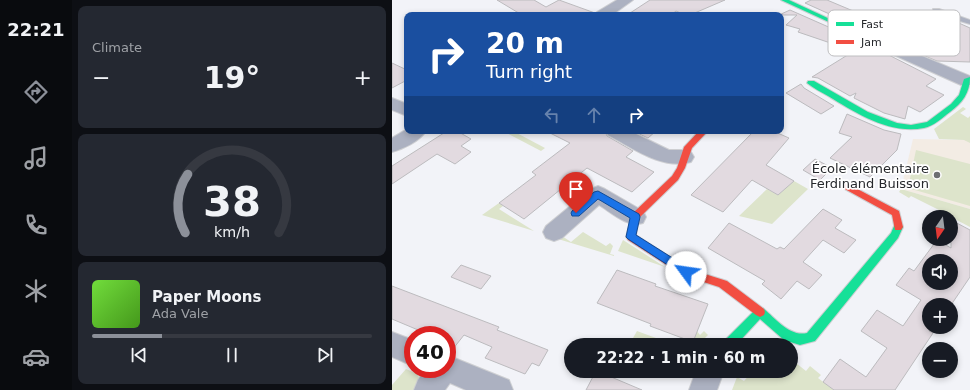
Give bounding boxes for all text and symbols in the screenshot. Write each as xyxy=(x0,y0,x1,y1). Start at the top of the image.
legend xyxy=(828,10,960,56)
text: Fast xyxy=(861,18,884,31)
text: 22:21 xyxy=(7,19,65,40)
text: 20 m xyxy=(486,27,564,60)
icon: right xyxy=(420,28,472,80)
text: Jam xyxy=(860,36,882,49)
text: Climate xyxy=(92,40,142,55)
text: 19° xyxy=(204,60,260,95)
text: Turn right xyxy=(486,61,572,82)
text: − xyxy=(92,65,110,90)
text: + xyxy=(354,65,372,90)
icon: directions xyxy=(22,78,50,106)
icon: left xyxy=(541,104,563,126)
icon: ahead xyxy=(583,104,605,126)
icon: right xyxy=(625,104,647,126)
icon: music xyxy=(22,144,50,172)
place label: École élémentaire Ferdinand Buisson xyxy=(810,161,929,191)
marker: École élémentaire Ferdinand Buisson xyxy=(932,170,942,180)
pin xyxy=(559,172,593,213)
text: 38 xyxy=(203,177,261,226)
icon: arrive xyxy=(565,178,587,200)
north arrow xyxy=(922,210,958,246)
map controls xyxy=(922,210,958,378)
icon: phone xyxy=(22,211,50,239)
text: km/h xyxy=(214,224,250,240)
position arrow xyxy=(665,251,707,293)
button: sound xyxy=(922,254,958,290)
icon: climate xyxy=(22,277,50,305)
text: Paper Moons xyxy=(152,288,261,306)
button: + xyxy=(922,298,958,334)
text: Ada Vale xyxy=(152,306,208,321)
speed limit sign: 40 xyxy=(404,326,456,378)
button: − xyxy=(922,342,958,378)
icon: car xyxy=(22,343,50,371)
icon: previous xyxy=(128,344,150,366)
icon: pause xyxy=(221,344,243,366)
icon: next xyxy=(314,344,336,366)
text: 22:22 · 1 min · 60 m xyxy=(597,349,765,367)

